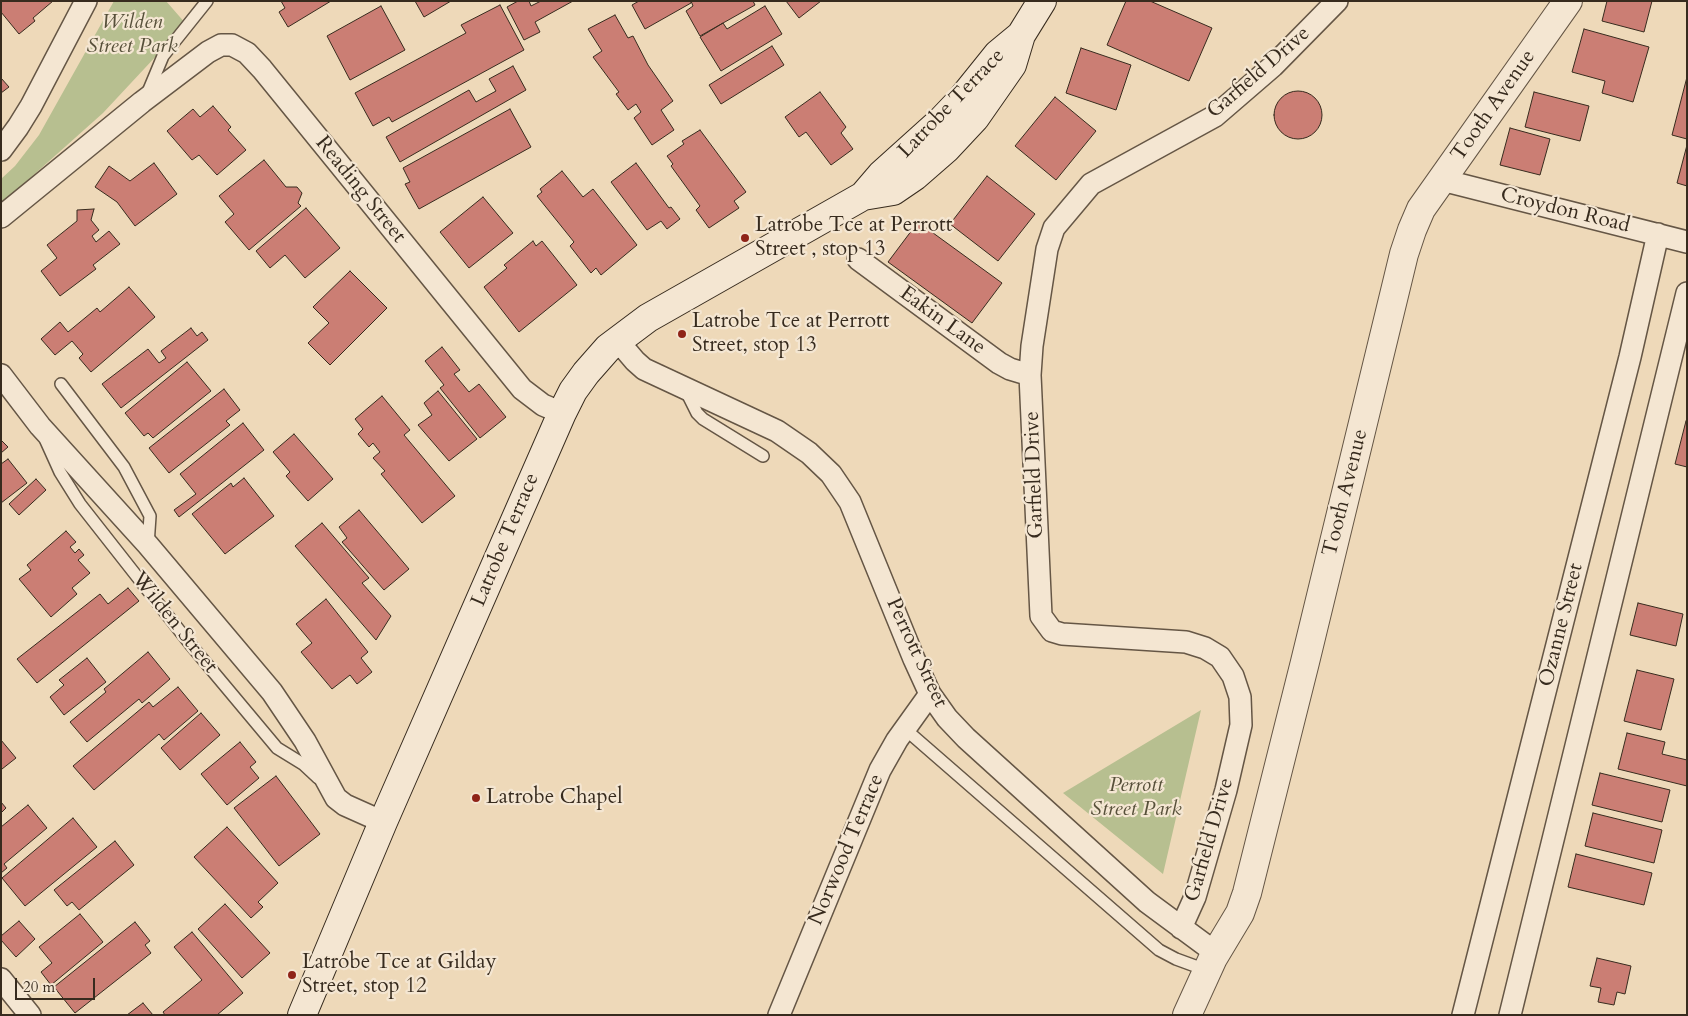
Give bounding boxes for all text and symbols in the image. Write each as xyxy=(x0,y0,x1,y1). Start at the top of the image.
park label: Wilden Street Park xyxy=(86,10,178,60)
street label: Garfield Drive xyxy=(1203,22,1315,124)
street label: Latrobe Terrace xyxy=(894,44,1010,164)
street label: Tooth Avenue xyxy=(1446,46,1542,166)
street label: Reading Street xyxy=(309,132,411,248)
street label: Croydon Road xyxy=(1498,183,1632,239)
place label: Latrobe Tce at Perrott Street , stop 13 xyxy=(755,213,952,263)
marker: Latrobe Tce at Perrott Street , stop 13 xyxy=(739,232,751,244)
street label: Eakin Lane xyxy=(894,281,990,361)
place label: Latrobe Tce at Perrott Street, stop 13 xyxy=(692,309,889,359)
marker: Latrobe Tce at Perrott Street, stop 13 xyxy=(676,328,688,340)
street label: Garfield Drive xyxy=(1020,411,1050,539)
street label: Tooth Avenue xyxy=(1318,427,1374,559)
street label: Latrobe Terrace xyxy=(467,470,545,610)
street label: Ozanne Street xyxy=(1535,561,1589,689)
street label: Wilden Street xyxy=(125,567,223,679)
street label: Perrott Street xyxy=(880,594,952,712)
street label: Norwood Terrace xyxy=(804,771,890,929)
park label: Perrott Street Park xyxy=(1090,773,1182,823)
street label: Garfield Drive xyxy=(1180,775,1240,905)
place label: Latrobe Chapel xyxy=(486,785,623,811)
marker: Latrobe Chapel xyxy=(470,792,482,804)
place label: Latrobe Tce at Gilday Street, stop 12 xyxy=(302,950,497,1000)
scale bar xyxy=(18,968,98,1000)
marker: Latrobe Tce at Gilday Street, stop 12 xyxy=(286,969,298,981)
text: 20 m xyxy=(23,977,55,997)

